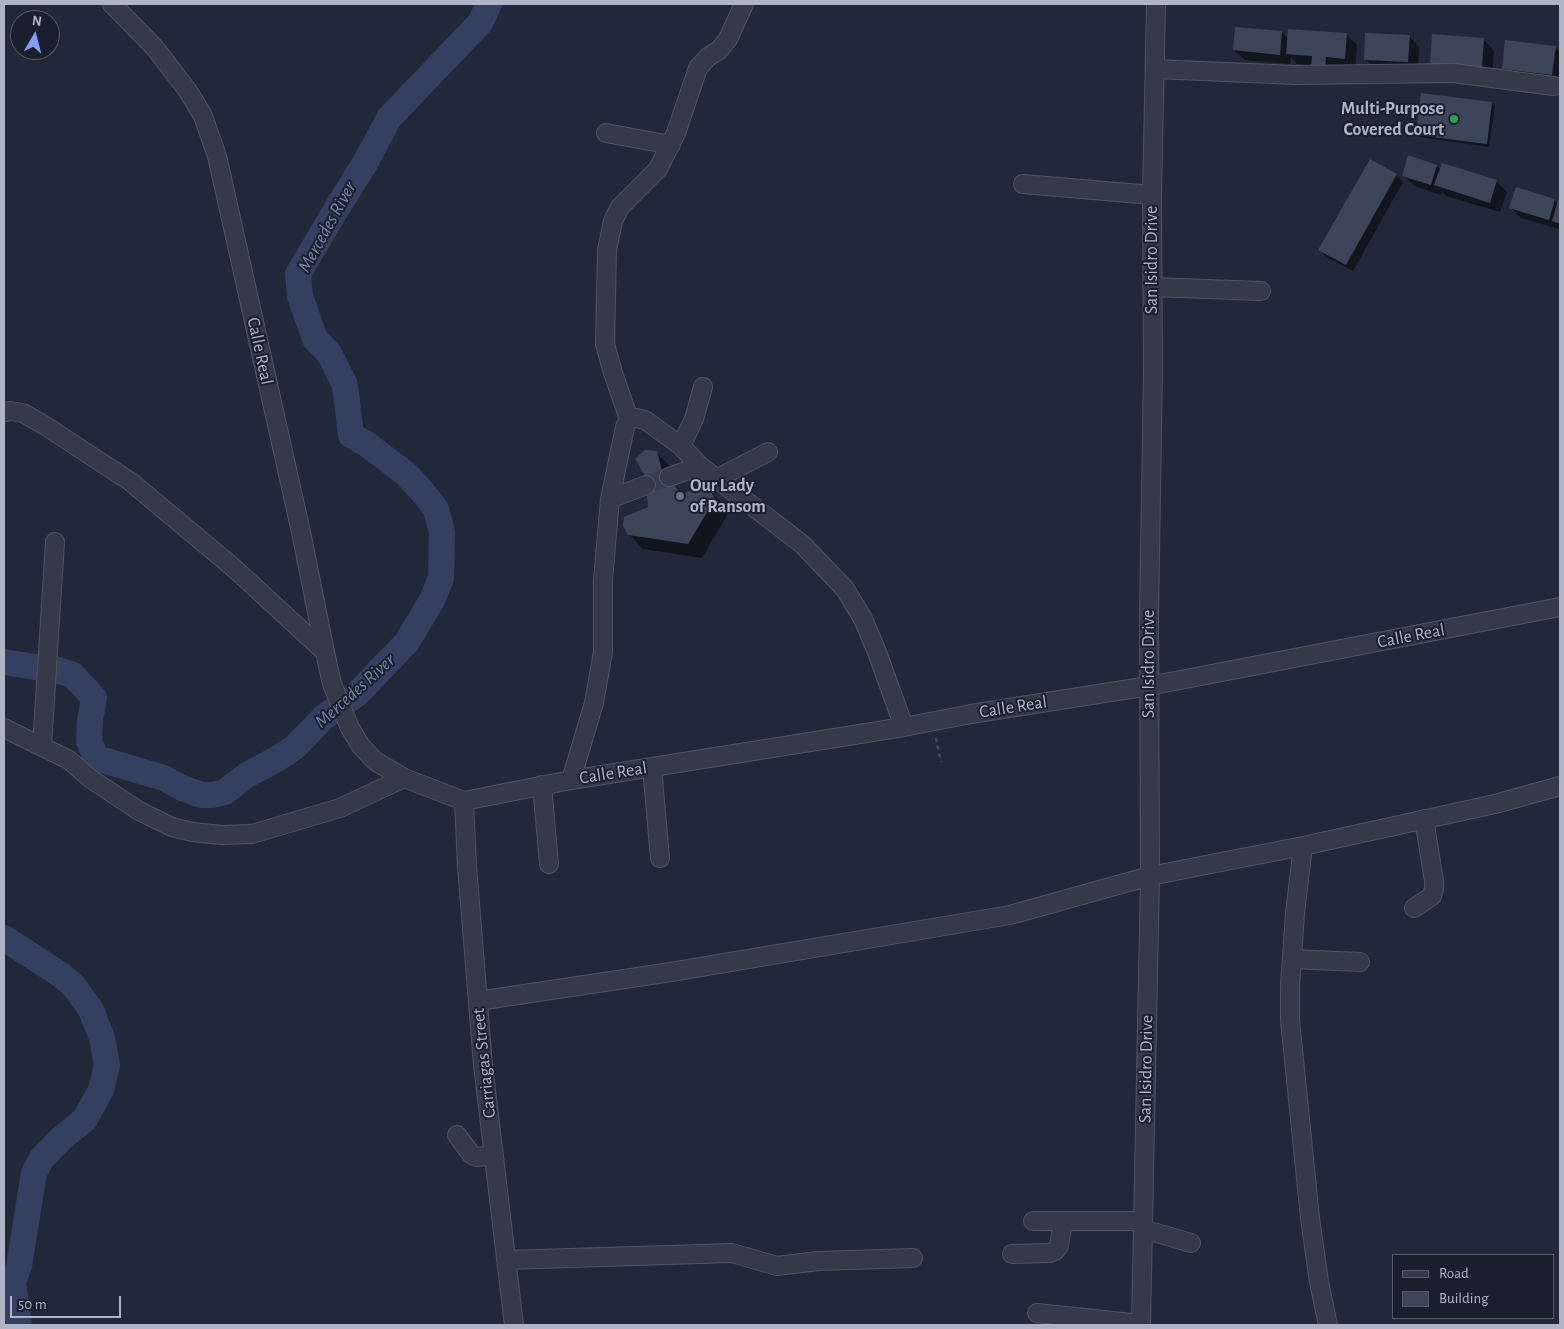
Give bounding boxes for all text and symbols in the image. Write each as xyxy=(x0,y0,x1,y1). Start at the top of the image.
north arrow xyxy=(10,10,60,60)
text: N xyxy=(31,14,43,29)
place label: Multi-Purpose Covered Court xyxy=(1341,98,1444,140)
marker: Multi-Purpose Covered Court xyxy=(1448,113,1460,125)
water label: Mercedes River xyxy=(293,178,361,276)
street label: San Isidro Drive xyxy=(1141,206,1163,314)
street label: Calle Real xyxy=(242,315,278,387)
place label: Our Lady of Ransom xyxy=(690,475,766,518)
marker: Our Lady of Ransom xyxy=(674,490,686,502)
street label: San Isidro Drive xyxy=(1138,610,1160,718)
street label: Calle Real xyxy=(1375,619,1447,653)
water label: Mercedes River xyxy=(310,649,400,733)
street label: Calle Real xyxy=(978,691,1048,723)
street label: Calle Real xyxy=(578,757,648,789)
street label: Carriagas Street xyxy=(467,1007,501,1119)
street label: San Isidro Drive xyxy=(1134,1015,1158,1123)
legend xyxy=(1392,1254,1554,1319)
text: Road xyxy=(1439,1266,1469,1281)
scale bar xyxy=(12,1286,124,1318)
text: Building xyxy=(1439,1291,1489,1306)
text: 50 m xyxy=(18,1297,47,1312)

